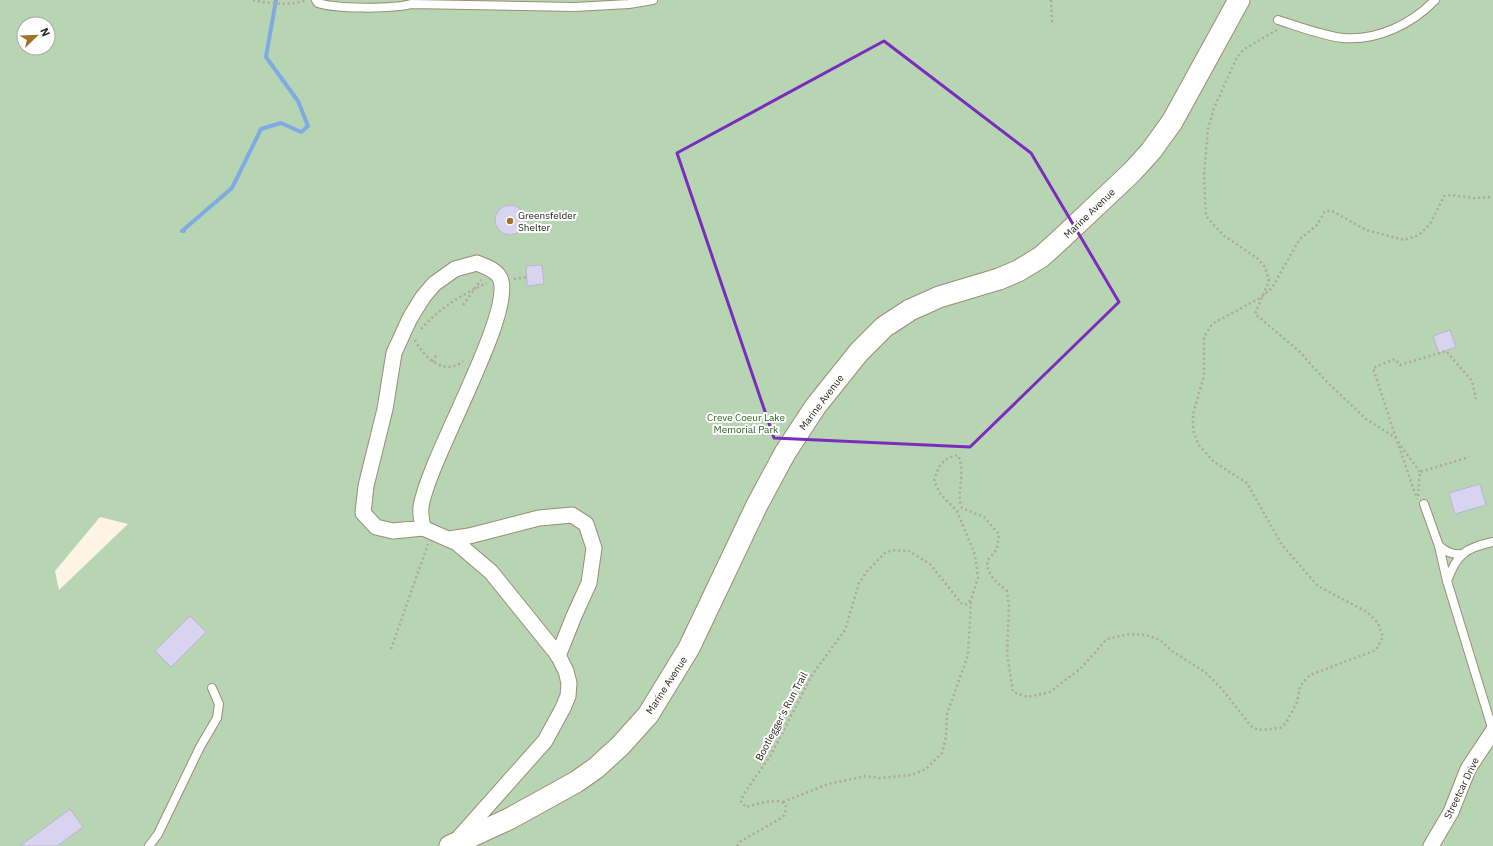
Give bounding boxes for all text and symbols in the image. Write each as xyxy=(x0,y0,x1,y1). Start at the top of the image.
north arrow xyxy=(16,16,56,56)
text: N xyxy=(37,26,53,39)
street label: Marine Avenue xyxy=(1061,185,1118,241)
place label: Greensfelder Shelter xyxy=(518,209,577,234)
marker: Greensfelder Shelter xyxy=(505,216,515,226)
street label: Marine Avenue xyxy=(796,371,847,433)
park label: Creve Coeur Lake Memorial Park xyxy=(707,411,785,436)
street label: Marine Avenue xyxy=(643,653,690,717)
street label: Bootlegger's Run Trail xyxy=(753,669,810,763)
street label: Streetcar Drive xyxy=(1441,755,1482,821)

